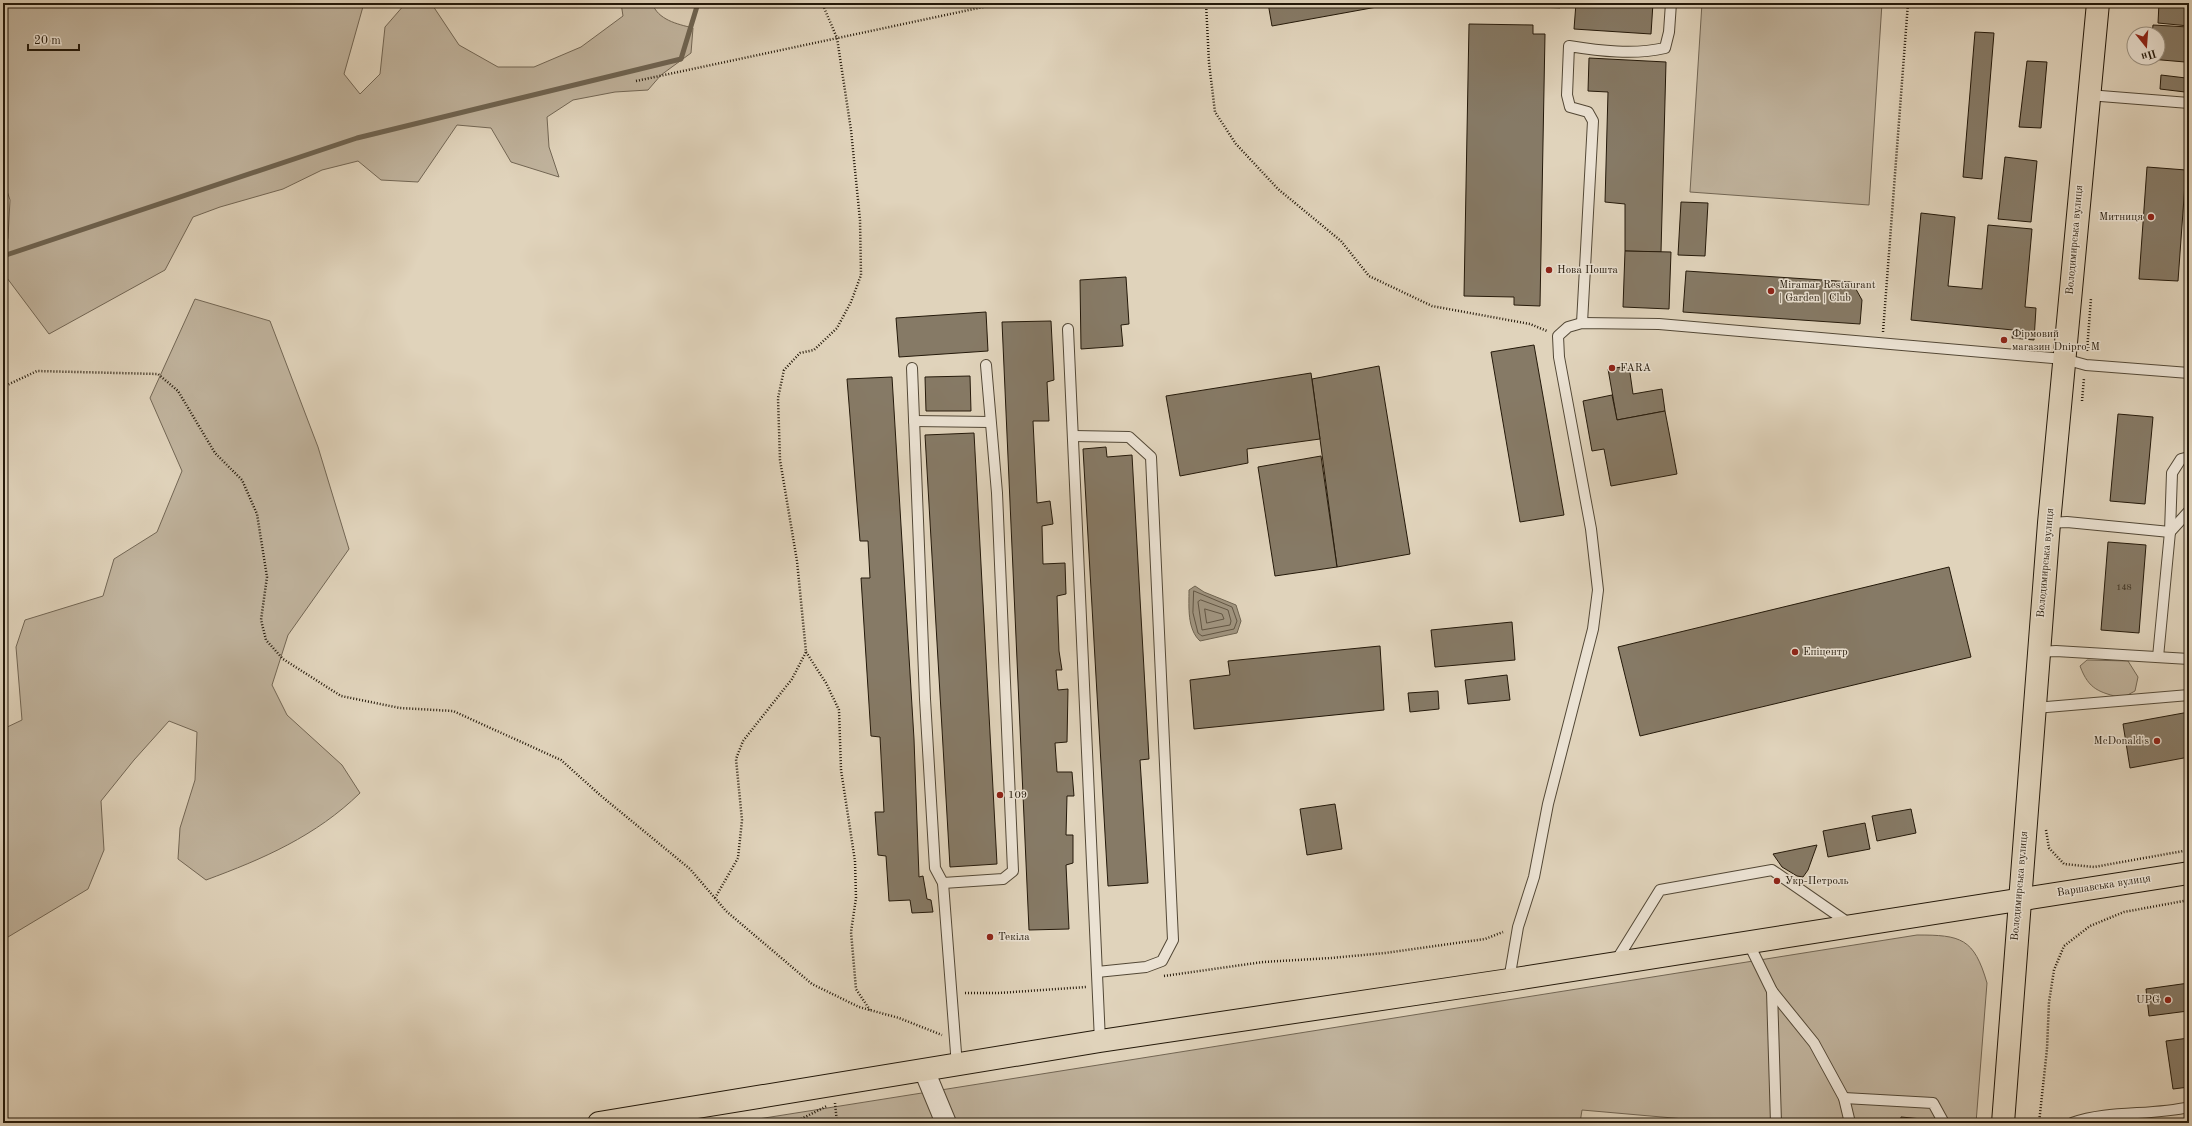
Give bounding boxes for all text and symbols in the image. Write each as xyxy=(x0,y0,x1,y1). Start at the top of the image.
scale bar xyxy=(28,26,79,52)
north arrow xyxy=(2126,26,2166,66)
text: 20 m xyxy=(34,35,61,47)
text: Пн xyxy=(2140,47,2157,62)
street label: Володимирська вулиця xyxy=(2065,184,2085,295)
place label: Митниця xyxy=(2099,212,2143,223)
marker: Митниця xyxy=(2146,212,2156,222)
marker: Нова Пошта xyxy=(1544,265,1554,275)
place label: Нова Пошта xyxy=(1557,265,1619,276)
place label: Miramar Restaurant | Garden | Club xyxy=(1779,280,1876,304)
marker: Miramar Restaurant | Garden | Club xyxy=(1766,286,1776,296)
place label: Фірмовий магазин Dnipro-M xyxy=(2012,329,2100,353)
marker: Фірмовий магазин Dnipro-M xyxy=(1999,335,2009,345)
marker: FARA xyxy=(1607,363,1617,373)
place label: FARA xyxy=(1620,363,1652,374)
street label: Володимирська вулиця xyxy=(2036,507,2056,618)
house number: 148 xyxy=(2116,583,2132,592)
marker: Епіцентр xyxy=(1790,647,1800,657)
place label: Епіцентр xyxy=(1803,647,1848,658)
place label: McDonald's xyxy=(2093,736,2149,747)
marker: McDonald's xyxy=(2152,736,2162,746)
marker: 109 xyxy=(995,790,1005,800)
place label: 109 xyxy=(1008,790,1027,801)
street label: Володимирська вулиця xyxy=(2010,830,2030,941)
street label: Варшавська вулиця xyxy=(2056,873,2152,899)
marker: Укр-Петроль xyxy=(1772,876,1782,886)
place label: Укр-Петроль xyxy=(1785,876,1849,887)
marker: Текіла xyxy=(985,932,995,942)
place label: Текіла xyxy=(998,932,1030,943)
place label: UPG xyxy=(2136,995,2160,1006)
marker: UPG xyxy=(2163,995,2173,1005)

